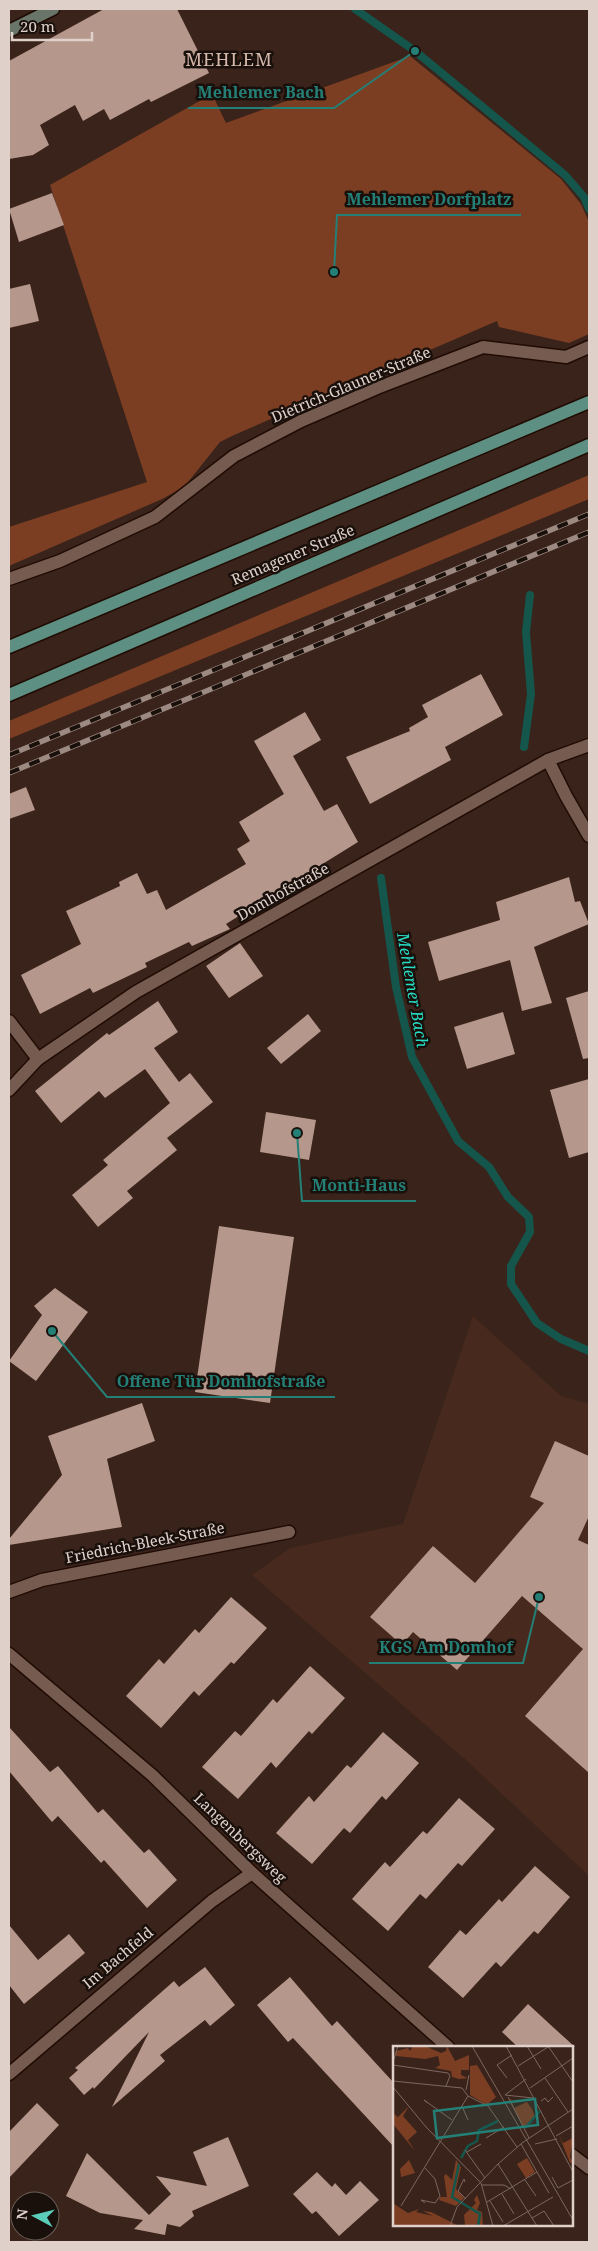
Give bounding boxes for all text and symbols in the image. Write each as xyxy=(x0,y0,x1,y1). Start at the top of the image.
scale bar xyxy=(12,10,92,42)
text: 20 m xyxy=(20,16,55,36)
district label: MEHLEM xyxy=(185,47,273,71)
callout: Mehlemer Bach xyxy=(188,77,334,108)
text: Mehlemer Bach xyxy=(198,81,325,103)
callout: Mehlemer Dorfplatz xyxy=(337,184,521,215)
text: Mehlemer Dorfplatz xyxy=(347,188,511,210)
street label: Dietrich-Glauner-Straße xyxy=(268,341,433,427)
street label: Remagener Straße xyxy=(228,519,357,589)
street label: Domhofstraße xyxy=(233,858,332,925)
water label: Mehlemer Bach xyxy=(392,930,434,1050)
callout: Monti-Haus xyxy=(302,1170,416,1201)
text: Monti-Haus xyxy=(312,1174,406,1196)
callout: Offene Tür Domhofstraße xyxy=(107,1366,335,1397)
text: Offene Tür Domhofstraße xyxy=(117,1370,325,1392)
street label: Friedrich-Bleek-Straße xyxy=(64,1517,226,1567)
callout: KGS Am Domhof xyxy=(369,1632,523,1663)
text: KGS Am Domhof xyxy=(379,1636,514,1658)
street label: Langenbergsweg xyxy=(190,1788,291,1887)
street label: Im Bachfeld xyxy=(78,1922,157,1993)
inset map xyxy=(393,2046,573,2226)
north arrow xyxy=(10,2191,60,2241)
text: N xyxy=(11,2208,32,2221)

